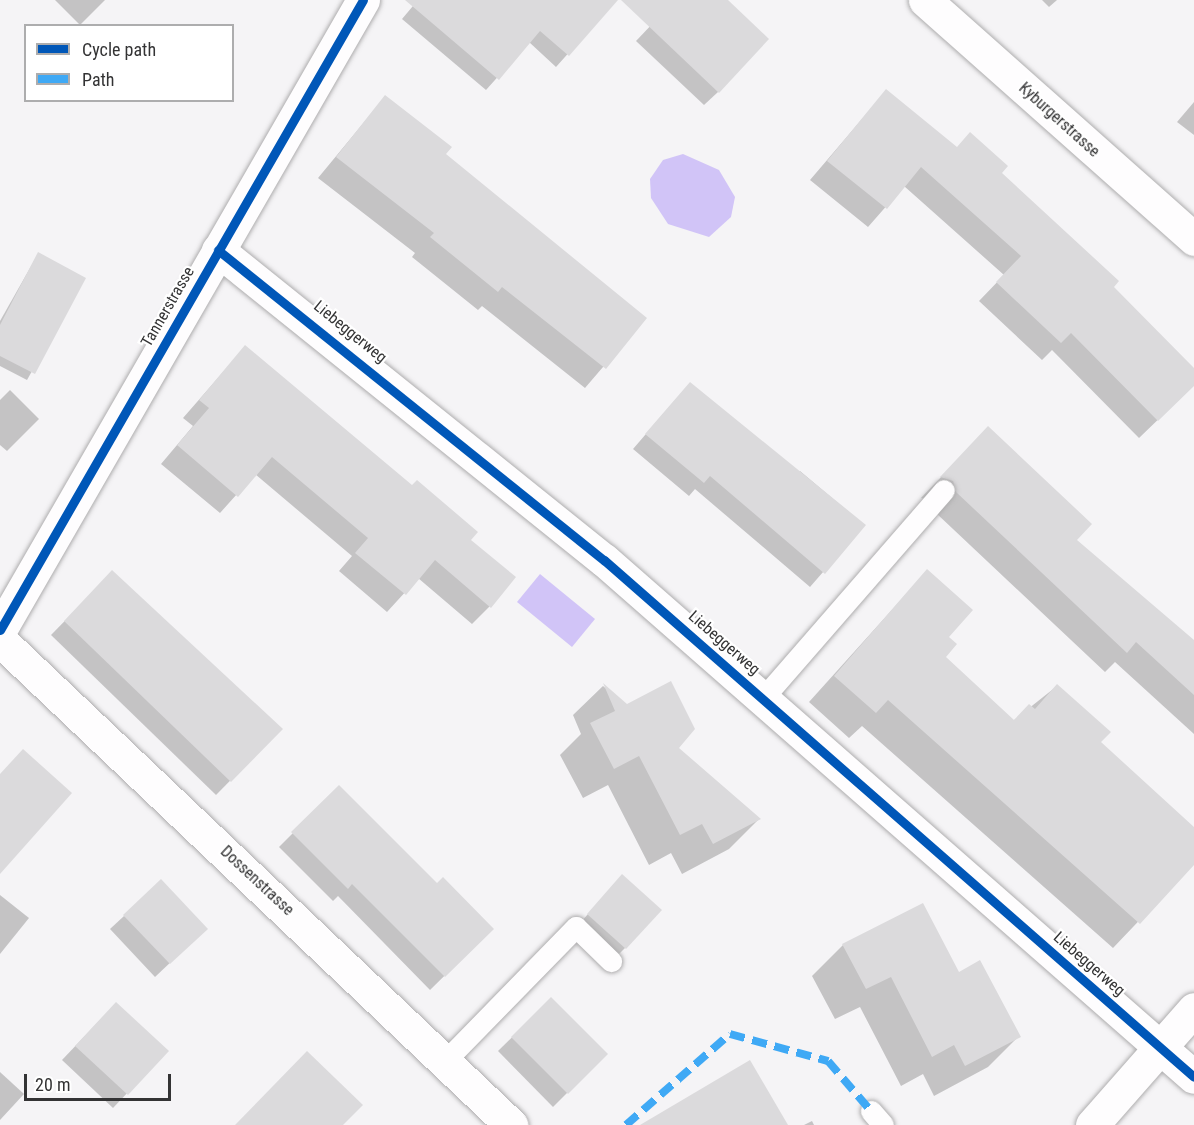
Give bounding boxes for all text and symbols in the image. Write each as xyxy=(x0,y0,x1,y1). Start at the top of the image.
legend xyxy=(24,24,234,102)
text: Cycle path xyxy=(82,39,156,60)
text: Path xyxy=(82,69,115,90)
street label: Kyburgerstrasse xyxy=(1015,79,1103,161)
street label: Tannerstrasse xyxy=(137,264,199,350)
street label: Liebeggerweg xyxy=(310,297,390,367)
street label: Liebeggerweg xyxy=(684,607,764,679)
street label: Dossenstrasse xyxy=(216,842,298,920)
street label: Liebeggerweg xyxy=(1049,928,1129,1000)
scale bar xyxy=(27,1062,174,1100)
text: 20 m xyxy=(35,1074,70,1095)

